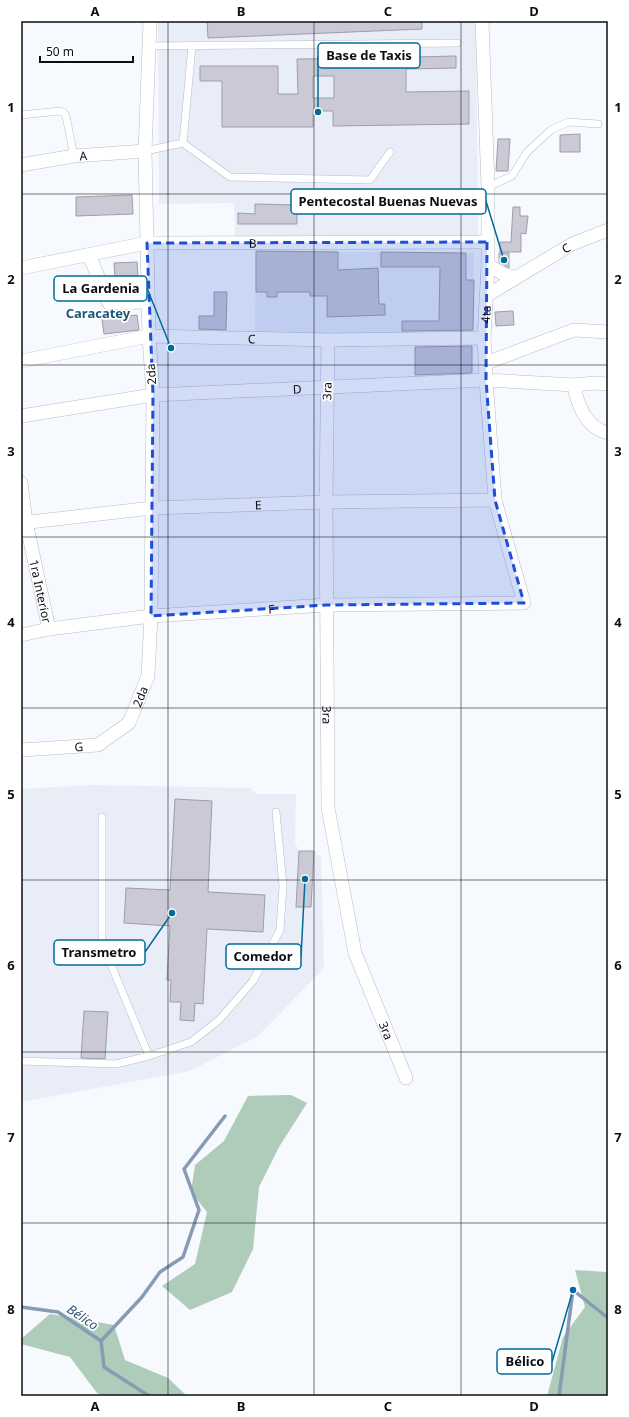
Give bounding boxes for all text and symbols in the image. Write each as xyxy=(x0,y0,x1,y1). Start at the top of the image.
text: A xyxy=(91,2,100,20)
text: B xyxy=(237,2,245,20)
text: C xyxy=(384,2,392,20)
text: D xyxy=(529,2,539,20)
scale bar xyxy=(40,38,133,64)
text: 50 m xyxy=(46,43,74,60)
callout: Base de Taxis xyxy=(318,43,420,68)
text: Base de Taxis xyxy=(326,46,412,64)
text: 1 xyxy=(7,98,15,116)
text: 1 xyxy=(614,98,622,116)
street label: A xyxy=(79,147,88,164)
callout: Pentecostal Buenas Nuevas xyxy=(291,189,486,214)
text: Pentecostal Buenas Nuevas xyxy=(299,192,477,210)
street label: B xyxy=(249,234,257,251)
street label: C xyxy=(558,238,574,257)
text: 2 xyxy=(7,270,15,288)
text: 2 xyxy=(614,270,622,288)
callout: La Gardenia xyxy=(54,276,147,301)
text: La Gardenia xyxy=(62,279,140,297)
district label: Caracatey xyxy=(66,304,131,322)
street label: 4ta xyxy=(476,305,494,324)
street label: C xyxy=(248,330,256,347)
street label: 2da xyxy=(142,363,160,385)
street label: D xyxy=(292,380,302,397)
street label: 3ra xyxy=(318,382,336,400)
text: 3 xyxy=(7,442,15,460)
text: 3 xyxy=(614,442,622,460)
street label: E xyxy=(254,496,262,513)
street label: 1ra Interior xyxy=(26,558,56,624)
street label: F xyxy=(268,600,275,617)
text: 4 xyxy=(7,613,15,631)
text: 4 xyxy=(614,613,622,631)
street label: 2da xyxy=(128,683,152,709)
street label: 3ra xyxy=(319,706,336,724)
street label: G xyxy=(74,737,84,755)
text: 5 xyxy=(7,785,15,803)
text: 5 xyxy=(614,785,622,803)
callout: Transmetro xyxy=(54,940,145,965)
text: Transmetro xyxy=(62,943,136,961)
callout: Comedor xyxy=(226,944,301,969)
text: Comedor xyxy=(233,947,293,965)
text: 6 xyxy=(7,956,15,974)
text: 6 xyxy=(614,956,622,974)
street label: 3ra xyxy=(375,1019,398,1042)
text: 7 xyxy=(7,1128,15,1146)
text: 7 xyxy=(614,1128,622,1146)
text: 8 xyxy=(7,1300,15,1318)
water label: Bélico xyxy=(64,1300,102,1334)
text: 8 xyxy=(614,1300,622,1318)
callout: Bélico xyxy=(497,1349,552,1374)
text: Bélico xyxy=(505,1352,545,1370)
text: A xyxy=(91,1397,100,1415)
text: B xyxy=(237,1397,245,1415)
text: C xyxy=(384,1397,392,1415)
text: D xyxy=(529,1397,539,1415)

